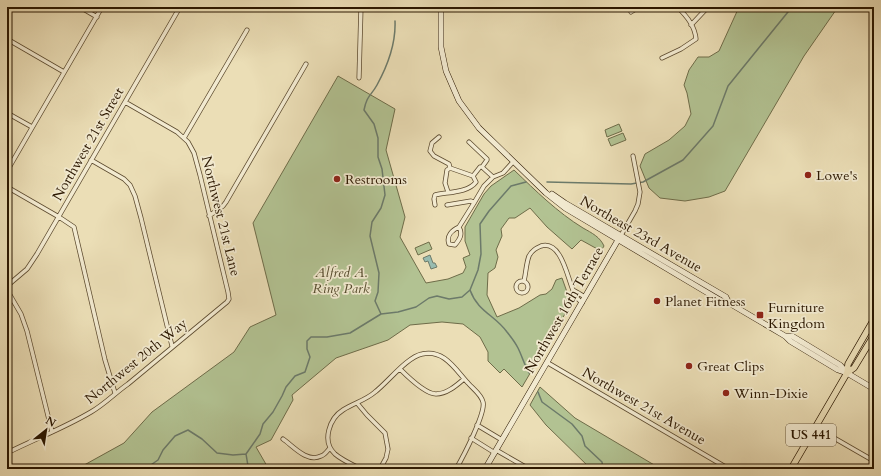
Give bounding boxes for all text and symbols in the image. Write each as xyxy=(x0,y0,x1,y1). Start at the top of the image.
street label: Northwest 21st Street xyxy=(48,83,129,204)
street label: Northwest 21st Lane xyxy=(197,154,245,278)
place label: Lowe's xyxy=(816,166,858,185)
place label: Restrooms xyxy=(345,170,407,189)
marker: Lowe's xyxy=(803,170,813,180)
marker: Restrooms xyxy=(332,174,342,184)
street label: Northeast 23rd Avenue xyxy=(576,191,706,277)
street label: Northwest 16th Terrace xyxy=(520,243,608,377)
park label: Alfred A. Ring Park xyxy=(312,263,370,298)
place label: Planet Fitness xyxy=(665,292,746,311)
marker: Planet Fitness xyxy=(652,296,662,306)
place label: Furniture Kingdom xyxy=(768,298,825,333)
marker: Furniture Kingdom xyxy=(755,310,765,320)
street label: Northwest 20th Way xyxy=(81,314,192,408)
place label: Great Clips xyxy=(697,357,764,376)
marker: Great Clips xyxy=(684,361,694,371)
street label: Northwest 21st Avenue xyxy=(579,363,709,449)
place label: Winn-Dixie xyxy=(733,384,808,403)
marker: Winn-Dixie xyxy=(721,388,731,398)
north arrow xyxy=(26,410,66,450)
text: N xyxy=(43,413,59,431)
road number: US 441 xyxy=(786,424,836,446)

